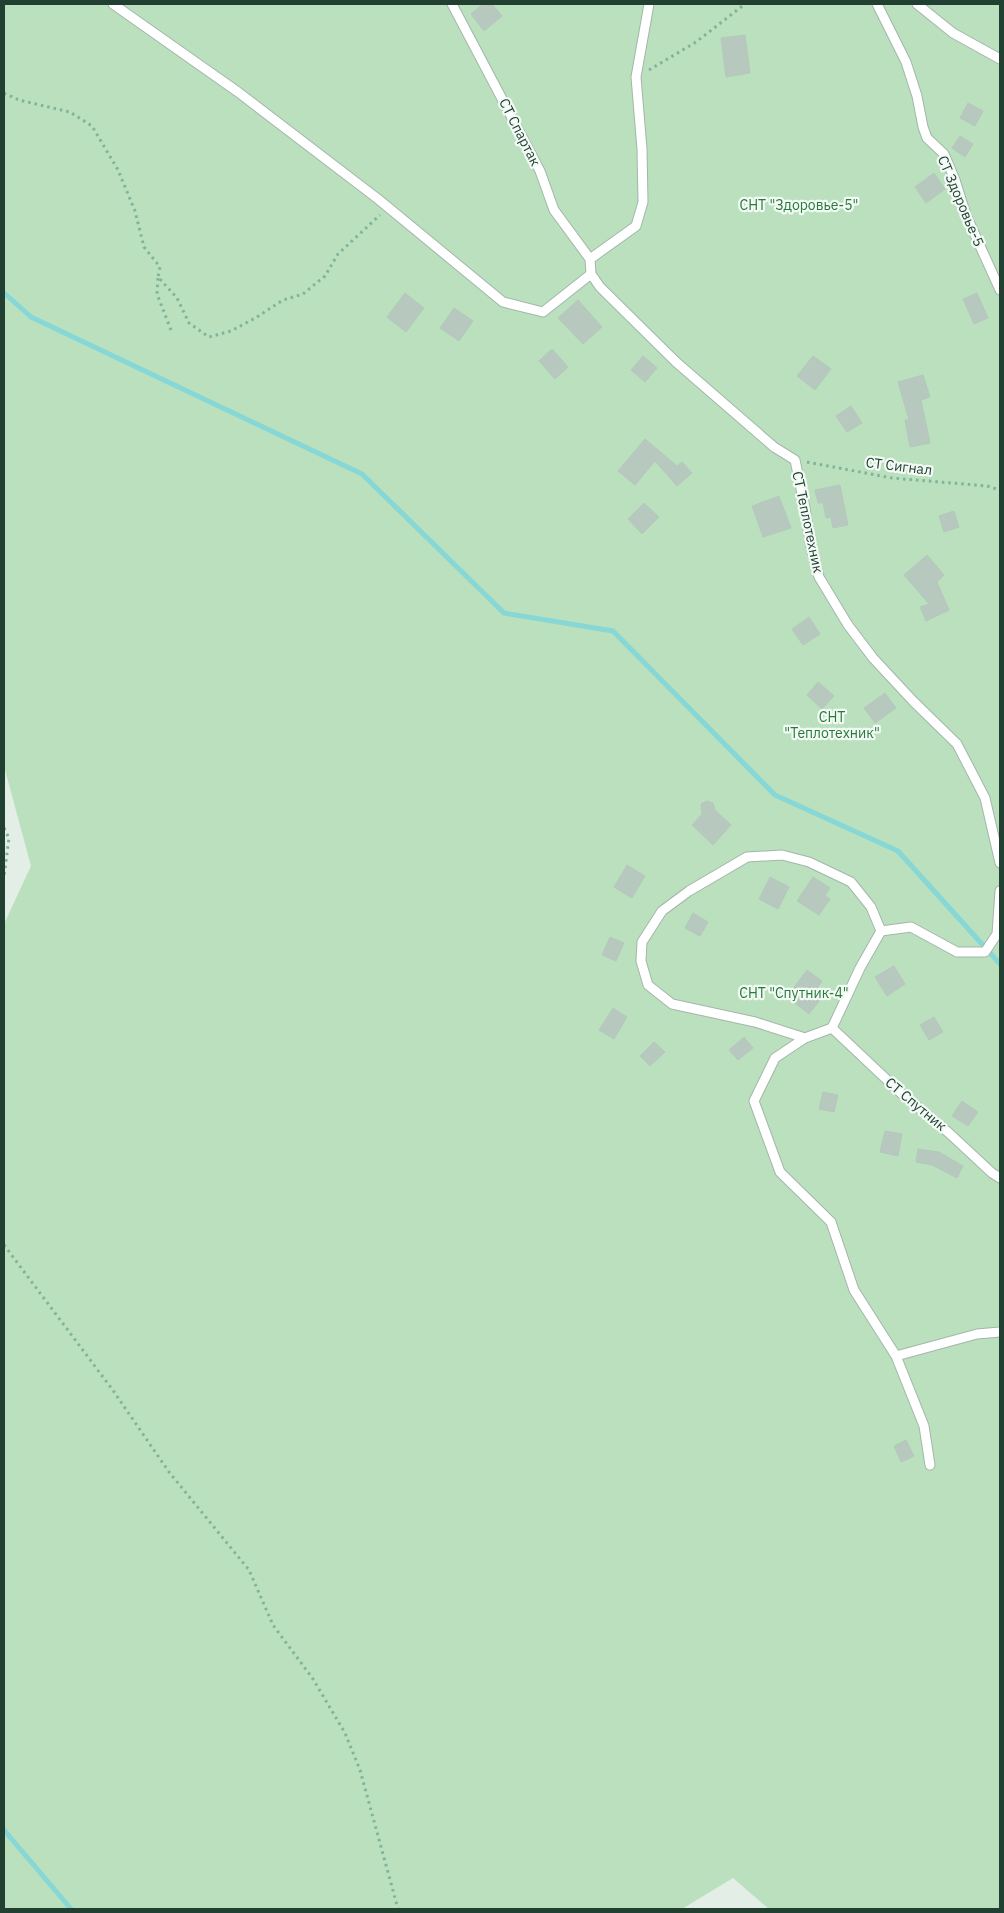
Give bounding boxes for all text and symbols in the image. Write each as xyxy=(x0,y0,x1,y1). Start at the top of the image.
street label: СТ Спартак xyxy=(495,95,545,169)
street label: СТ Здоровье-5 xyxy=(934,153,988,249)
park label: СНТ "Здоровье-5" xyxy=(740,196,858,214)
street label: СТ Сигнал xyxy=(865,453,933,479)
street label: СТ Теплотехник xyxy=(788,470,828,575)
park label: СНТ "Теплотехник" xyxy=(784,708,880,742)
park label: СНТ "Спутник-4" xyxy=(739,984,849,1002)
street label: СТ Спутник xyxy=(882,1073,951,1135)

